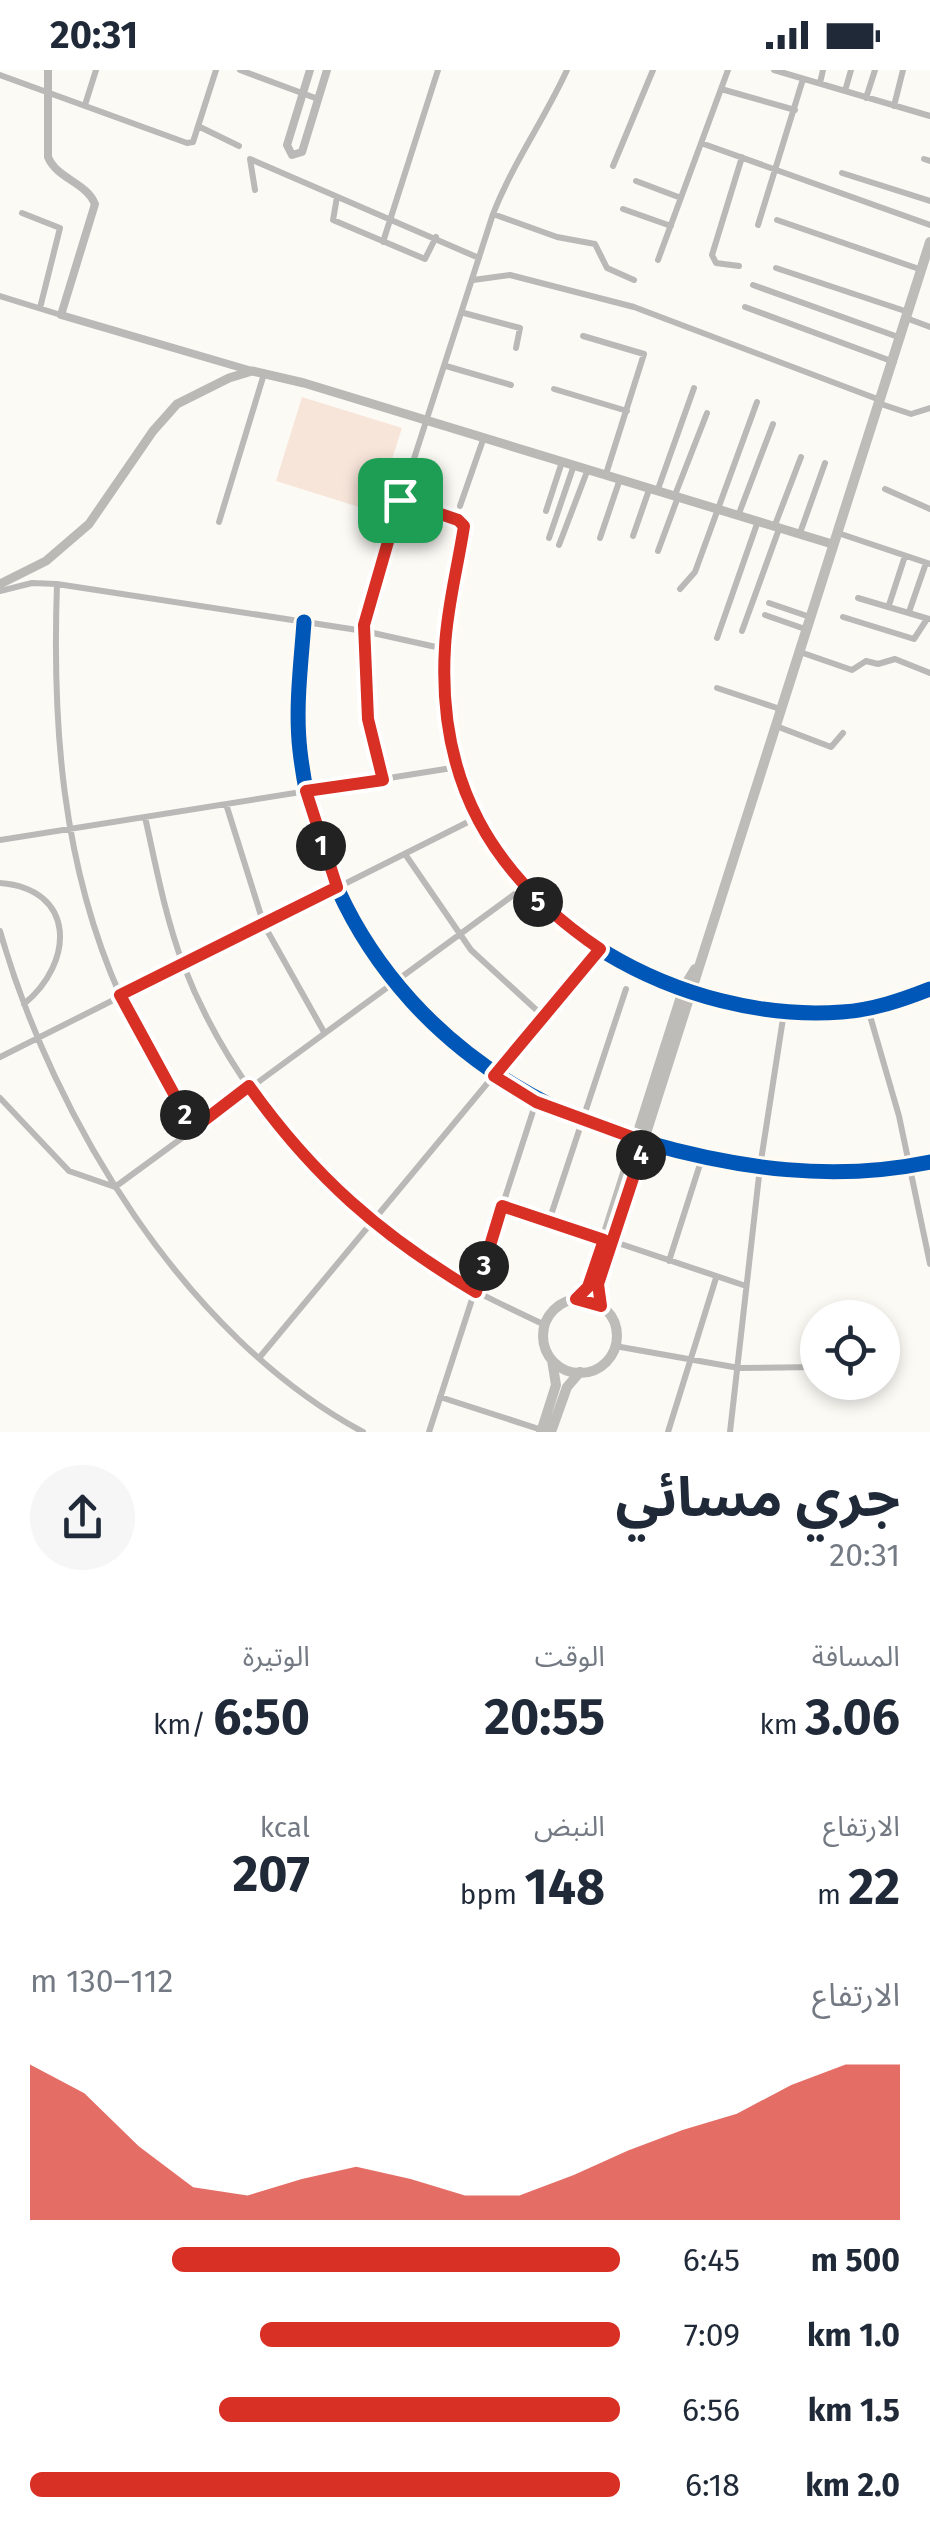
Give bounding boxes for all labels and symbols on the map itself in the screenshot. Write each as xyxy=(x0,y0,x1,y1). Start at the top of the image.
pin xyxy=(358,458,443,543)
pin: 1 xyxy=(296,821,346,871)
pin: 5 xyxy=(513,877,563,927)
pin: 2 xyxy=(160,1090,210,1140)
pin: 4 xyxy=(616,1130,666,1180)
pin: 3 xyxy=(459,1241,509,1291)

